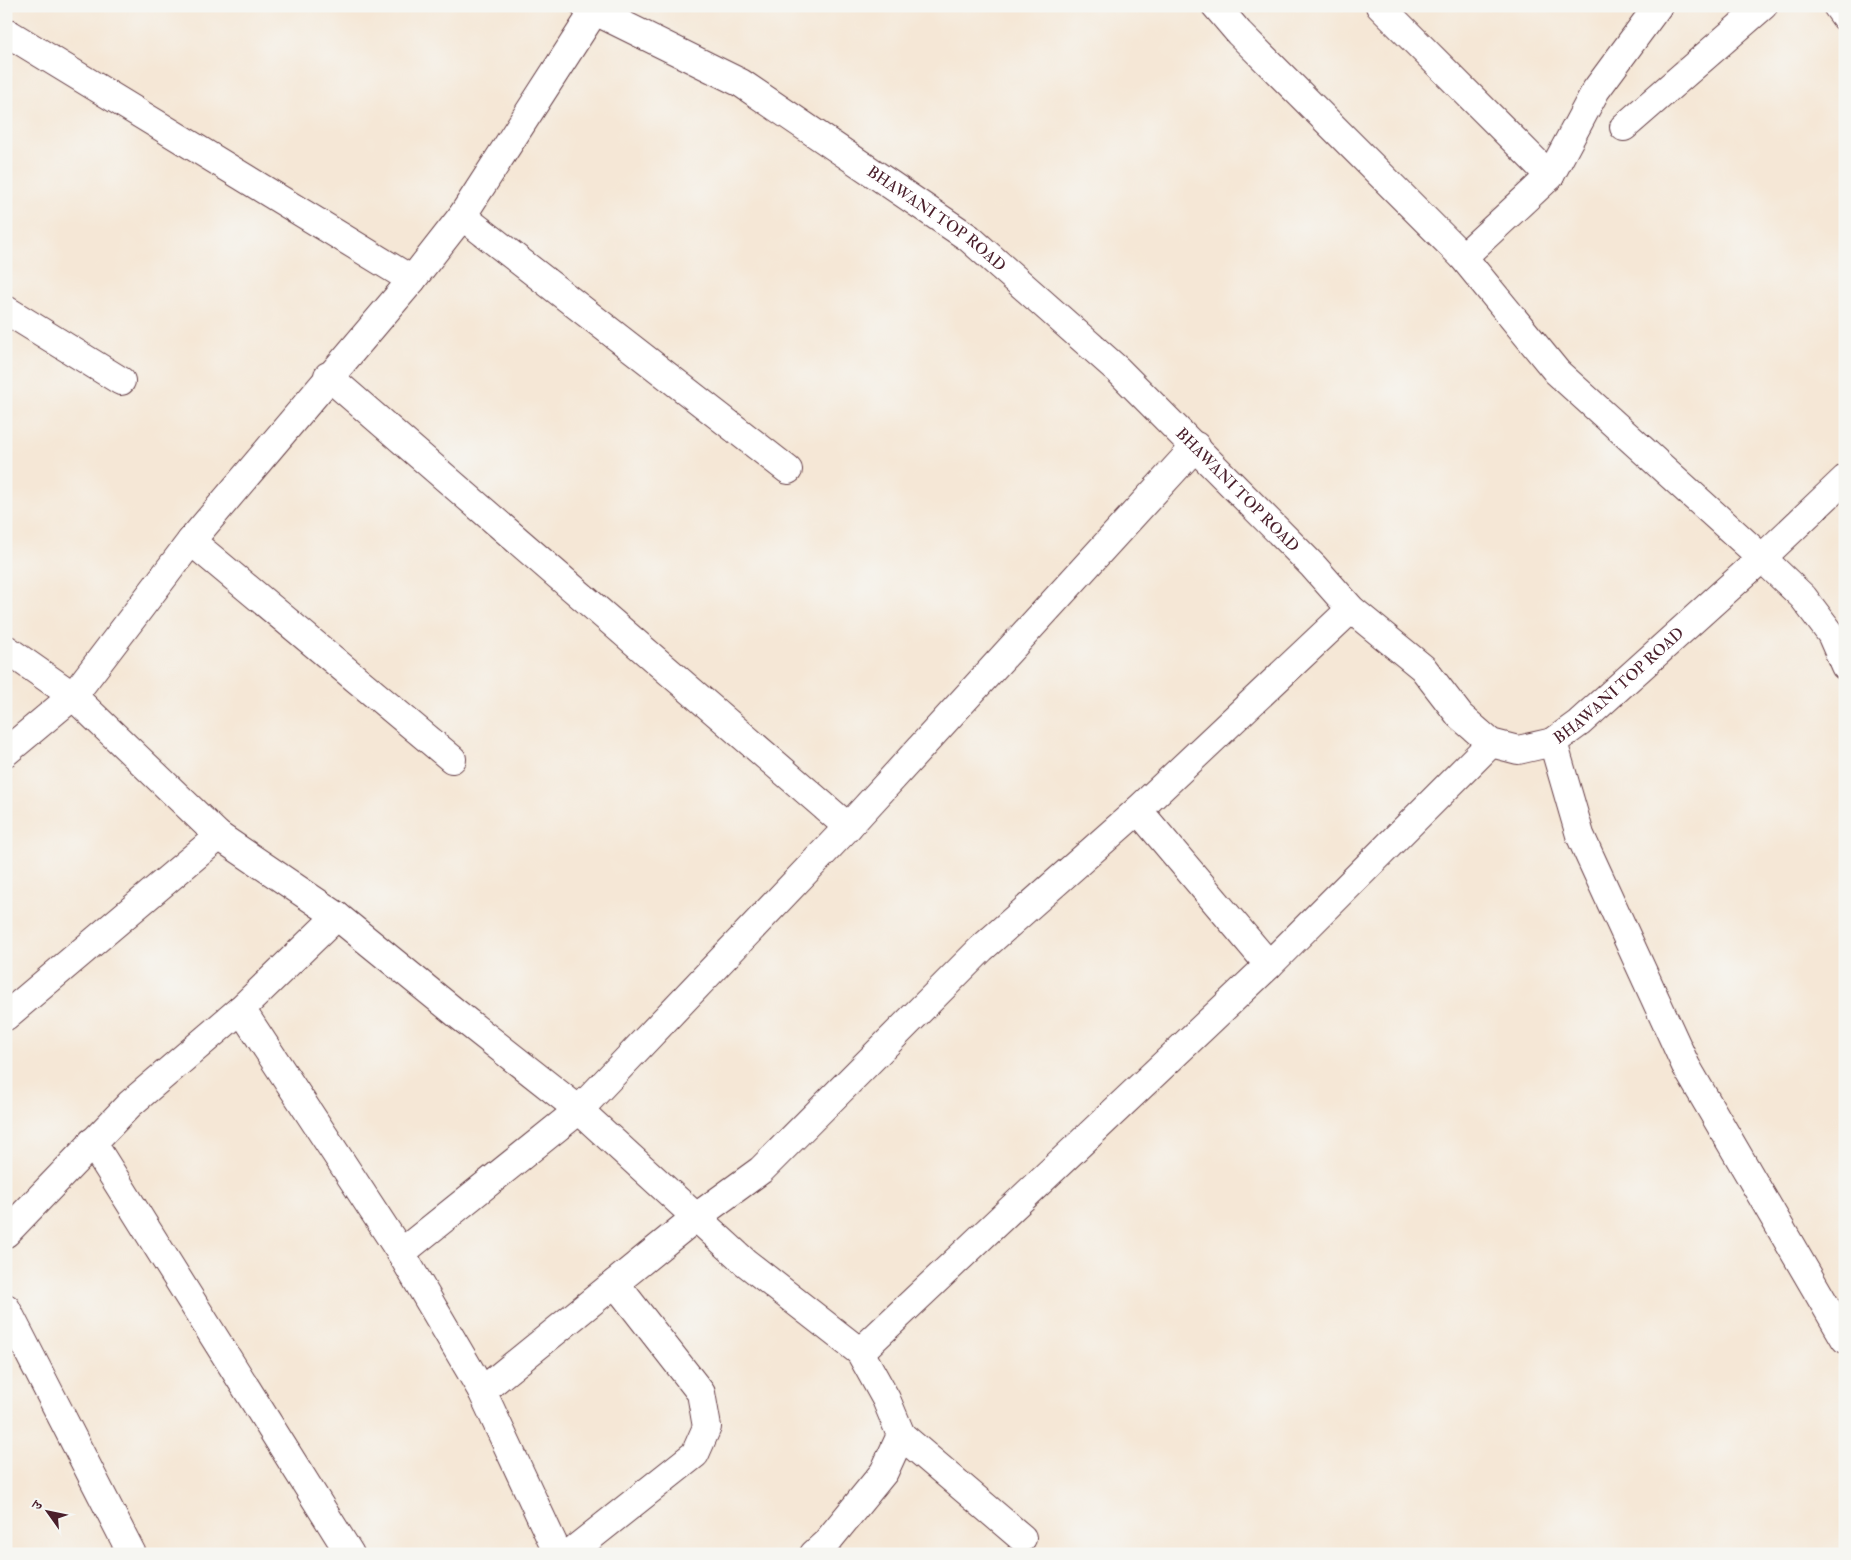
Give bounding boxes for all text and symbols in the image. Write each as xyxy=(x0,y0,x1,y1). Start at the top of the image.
street label: BHAWANI TOP ROAD xyxy=(863,162,1010,276)
street label: BHAWANI TOP ROAD xyxy=(1171,424,1303,556)
street label: BHAWANI TOP ROAD xyxy=(1550,623,1688,748)
north arrow xyxy=(22,1488,72,1538)
text: उ xyxy=(28,1497,47,1514)

